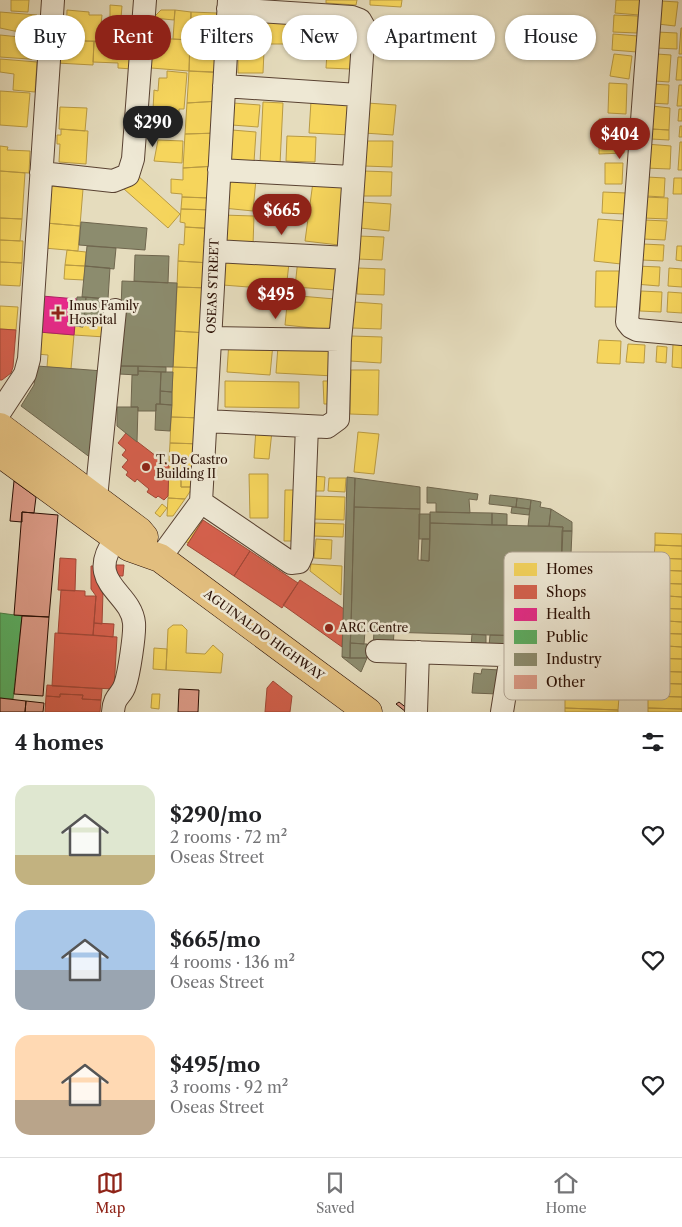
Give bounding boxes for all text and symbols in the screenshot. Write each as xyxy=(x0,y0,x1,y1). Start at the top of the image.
chip: Buy xyxy=(15,15,85,60)
chip: Rent xyxy=(95,15,171,60)
chip: Filters xyxy=(181,15,272,60)
chip: New xyxy=(282,15,357,60)
chip: Apartment xyxy=(367,15,495,60)
chip: House xyxy=(505,15,596,60)
pin: $290 xyxy=(123,106,183,148)
text: $290 xyxy=(134,112,172,132)
pin: $404 xyxy=(590,118,650,160)
text: $404 xyxy=(601,124,639,144)
pin: $665 xyxy=(252,194,312,236)
text: $665 xyxy=(264,200,300,220)
street label: OSEAS STREET xyxy=(203,238,222,334)
pin: $495 xyxy=(246,278,306,320)
text: $495 xyxy=(258,284,294,304)
place label: Imus Family Hospital xyxy=(69,298,139,327)
marker: Imus Family Hospital xyxy=(51,306,65,320)
place label: T. De Castro Building II xyxy=(156,452,228,481)
marker: T. De Castro Building II xyxy=(140,461,152,473)
legend xyxy=(504,552,670,700)
text: Homes xyxy=(546,560,593,578)
text: Shops xyxy=(546,583,586,601)
street label: AGUINALDO HIGHWAY xyxy=(201,585,328,684)
text: Health xyxy=(546,605,591,623)
place label: ARC Centre xyxy=(338,620,409,635)
marker: ARC Centre xyxy=(323,622,335,634)
text: Public xyxy=(546,628,588,646)
text: Industry xyxy=(546,650,602,668)
text: Other xyxy=(546,673,585,691)
icon: filters xyxy=(639,728,667,756)
text: 4 homes xyxy=(15,730,104,755)
text: $290/mo xyxy=(170,802,262,827)
icon: home xyxy=(55,805,115,865)
icon: heart xyxy=(639,821,667,849)
text: 2 rooms · 72 m² xyxy=(170,827,287,847)
text: Oseas Street xyxy=(170,847,264,867)
text: $665/mo xyxy=(170,927,261,952)
icon: home xyxy=(55,930,115,990)
icon: heart xyxy=(639,946,667,974)
text: 4 rooms · 136 m² xyxy=(170,952,295,972)
text: Oseas Street xyxy=(170,972,264,992)
text: $495/mo xyxy=(170,1052,260,1077)
icon: home xyxy=(55,1055,115,1115)
icon: heart xyxy=(639,1071,667,1099)
text: 3 rooms · 92 m² xyxy=(170,1077,288,1097)
text: Oseas Street xyxy=(170,1097,264,1117)
tab: Map xyxy=(95,1169,125,1217)
tab: Saved xyxy=(316,1169,355,1217)
tab: Home xyxy=(546,1169,587,1217)

